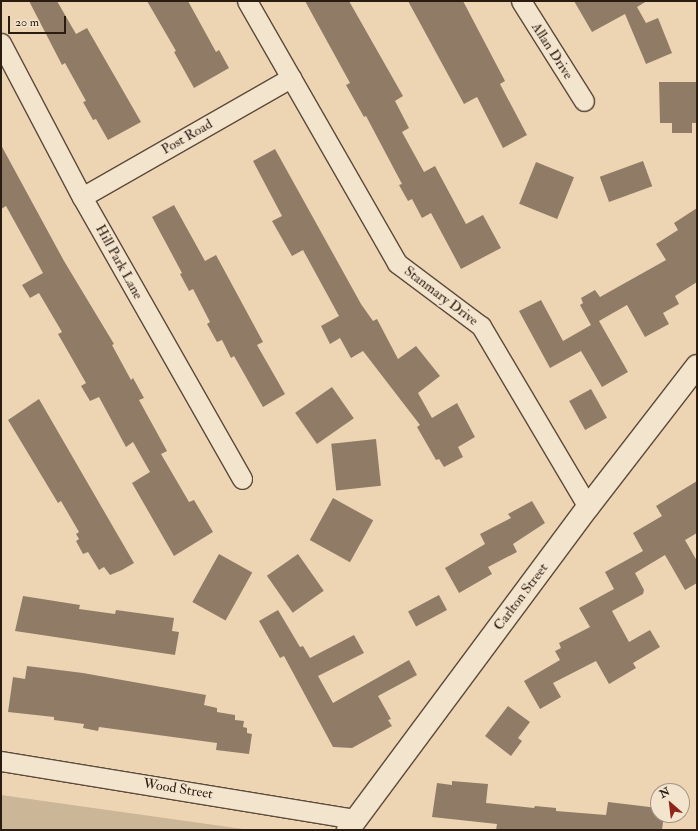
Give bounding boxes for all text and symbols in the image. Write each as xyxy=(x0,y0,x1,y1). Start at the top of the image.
scale bar xyxy=(10,8,68,34)
text: 20 m xyxy=(15,15,39,30)
street label: Allan Drive xyxy=(528,20,576,82)
street label: Post Road xyxy=(159,116,215,158)
street label: Hill Park Lane xyxy=(92,222,146,302)
street label: Stanmary Drive xyxy=(401,263,481,329)
street label: Carlton Street xyxy=(490,560,552,634)
street label: Wood Street xyxy=(142,775,214,803)
north arrow xyxy=(650,783,690,823)
text: N xyxy=(657,785,672,801)

